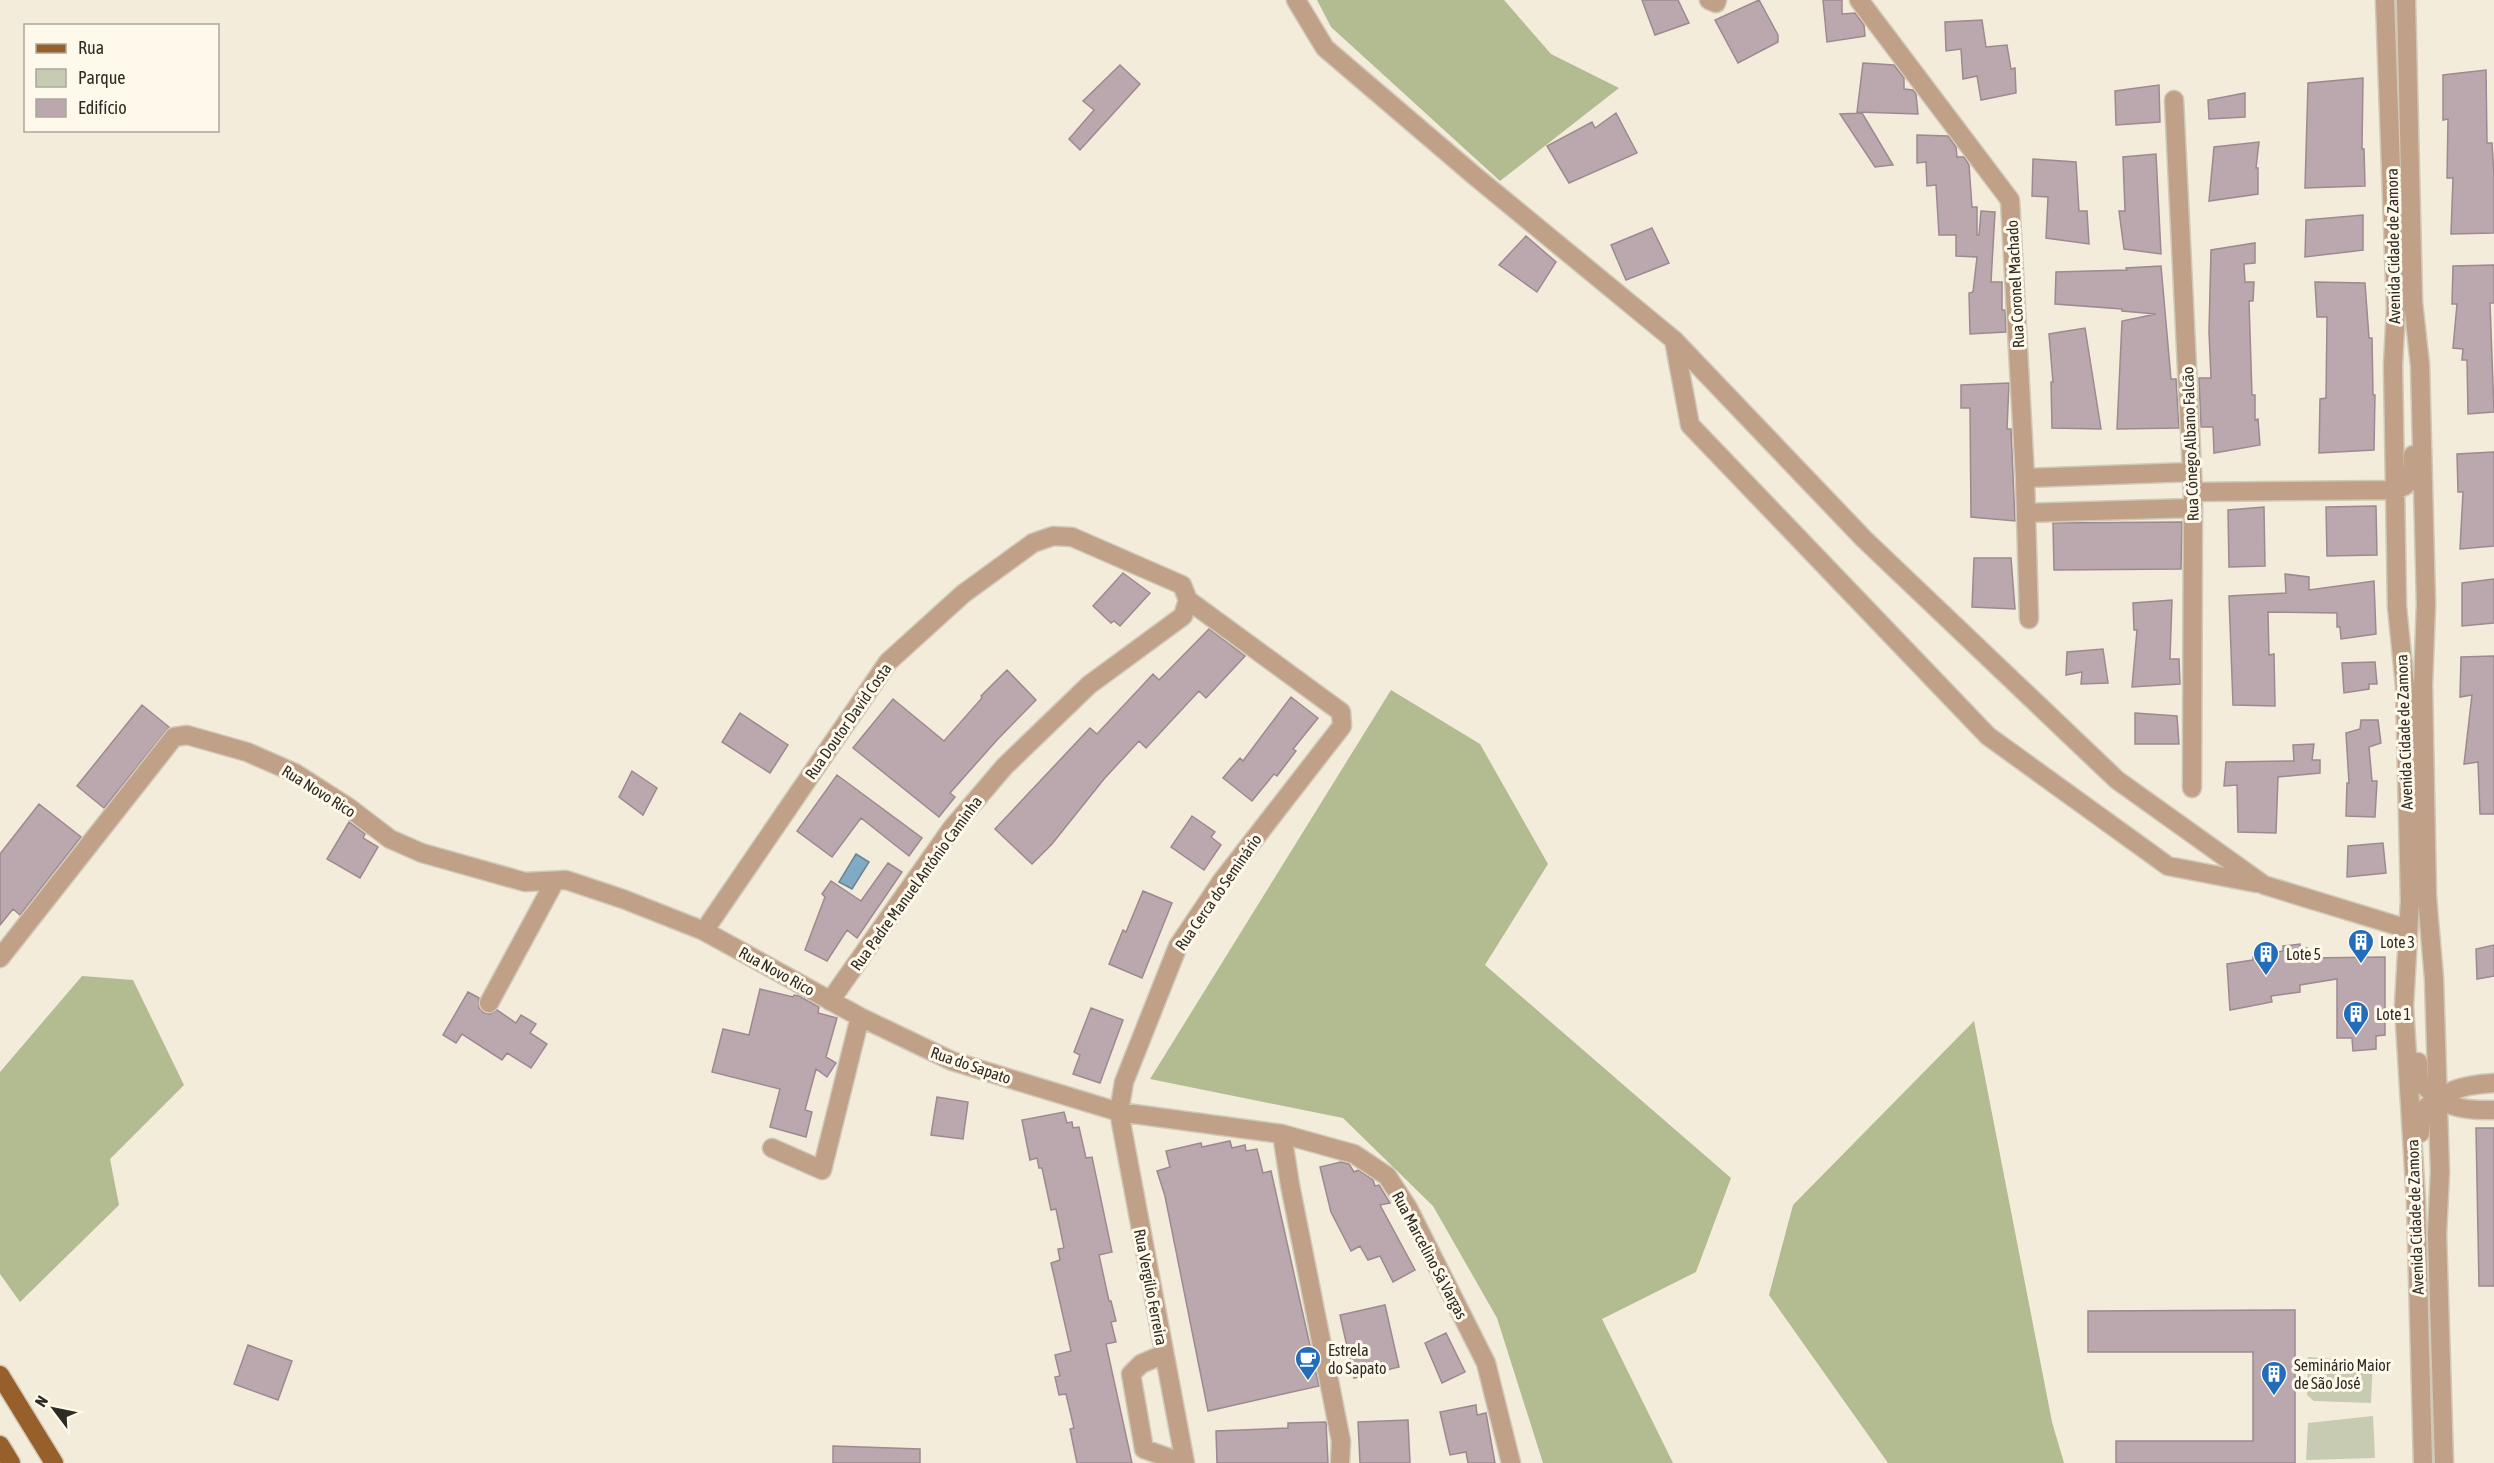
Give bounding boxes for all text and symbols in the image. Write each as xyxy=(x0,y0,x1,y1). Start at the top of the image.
legend xyxy=(24,24,219,132)
text: Rua xyxy=(78,37,104,58)
text: Parque xyxy=(78,67,126,88)
text: Edifício xyxy=(78,97,127,118)
street label: Avenida Cidade de Zamora xyxy=(2383,168,2403,324)
street label: Rua Coronel Machado xyxy=(2003,220,2027,348)
street label: Rua Cónego Albano Falcão xyxy=(2178,366,2203,522)
street label: Avenida Cidade de Zamora xyxy=(2392,654,2416,810)
street label: Rua Doutor David Costa xyxy=(801,660,895,782)
street label: Rua Novo Rico xyxy=(279,761,359,821)
street label: Rua Padre Manuel António Caminha xyxy=(847,792,985,974)
street label: Rua Cerca do Seminário xyxy=(1171,830,1265,954)
building icon: Lote 3 xyxy=(2346,927,2376,965)
place label: Lote 3 xyxy=(2380,933,2415,951)
building icon: Lote 5 xyxy=(2251,939,2281,977)
street label: Rua Novo Rico xyxy=(736,943,818,999)
place label: Lote 5 xyxy=(2286,945,2321,963)
building icon: Lote 1 xyxy=(2341,999,2371,1037)
place label: Lote 1 xyxy=(2376,1005,2411,1023)
street label: Rua do Sapato xyxy=(928,1043,1014,1088)
street label: Avenida Cidade de Zamora xyxy=(2403,1139,2427,1295)
street label: Rua Marcelino Sá Vargas xyxy=(1388,1188,1471,1323)
street label: Rua Vergílio Ferreira xyxy=(1130,1227,1171,1347)
place label: Estrela do Sapato xyxy=(1328,1341,1386,1378)
cafe icon: Estrela do Sapato xyxy=(1293,1344,1323,1382)
place label: Seminário Maior de São José xyxy=(2294,1356,2391,1392)
building icon: Seminário Maior de São José xyxy=(2259,1359,2289,1397)
north arrow xyxy=(24,1379,84,1439)
text: N xyxy=(31,1392,51,1410)

